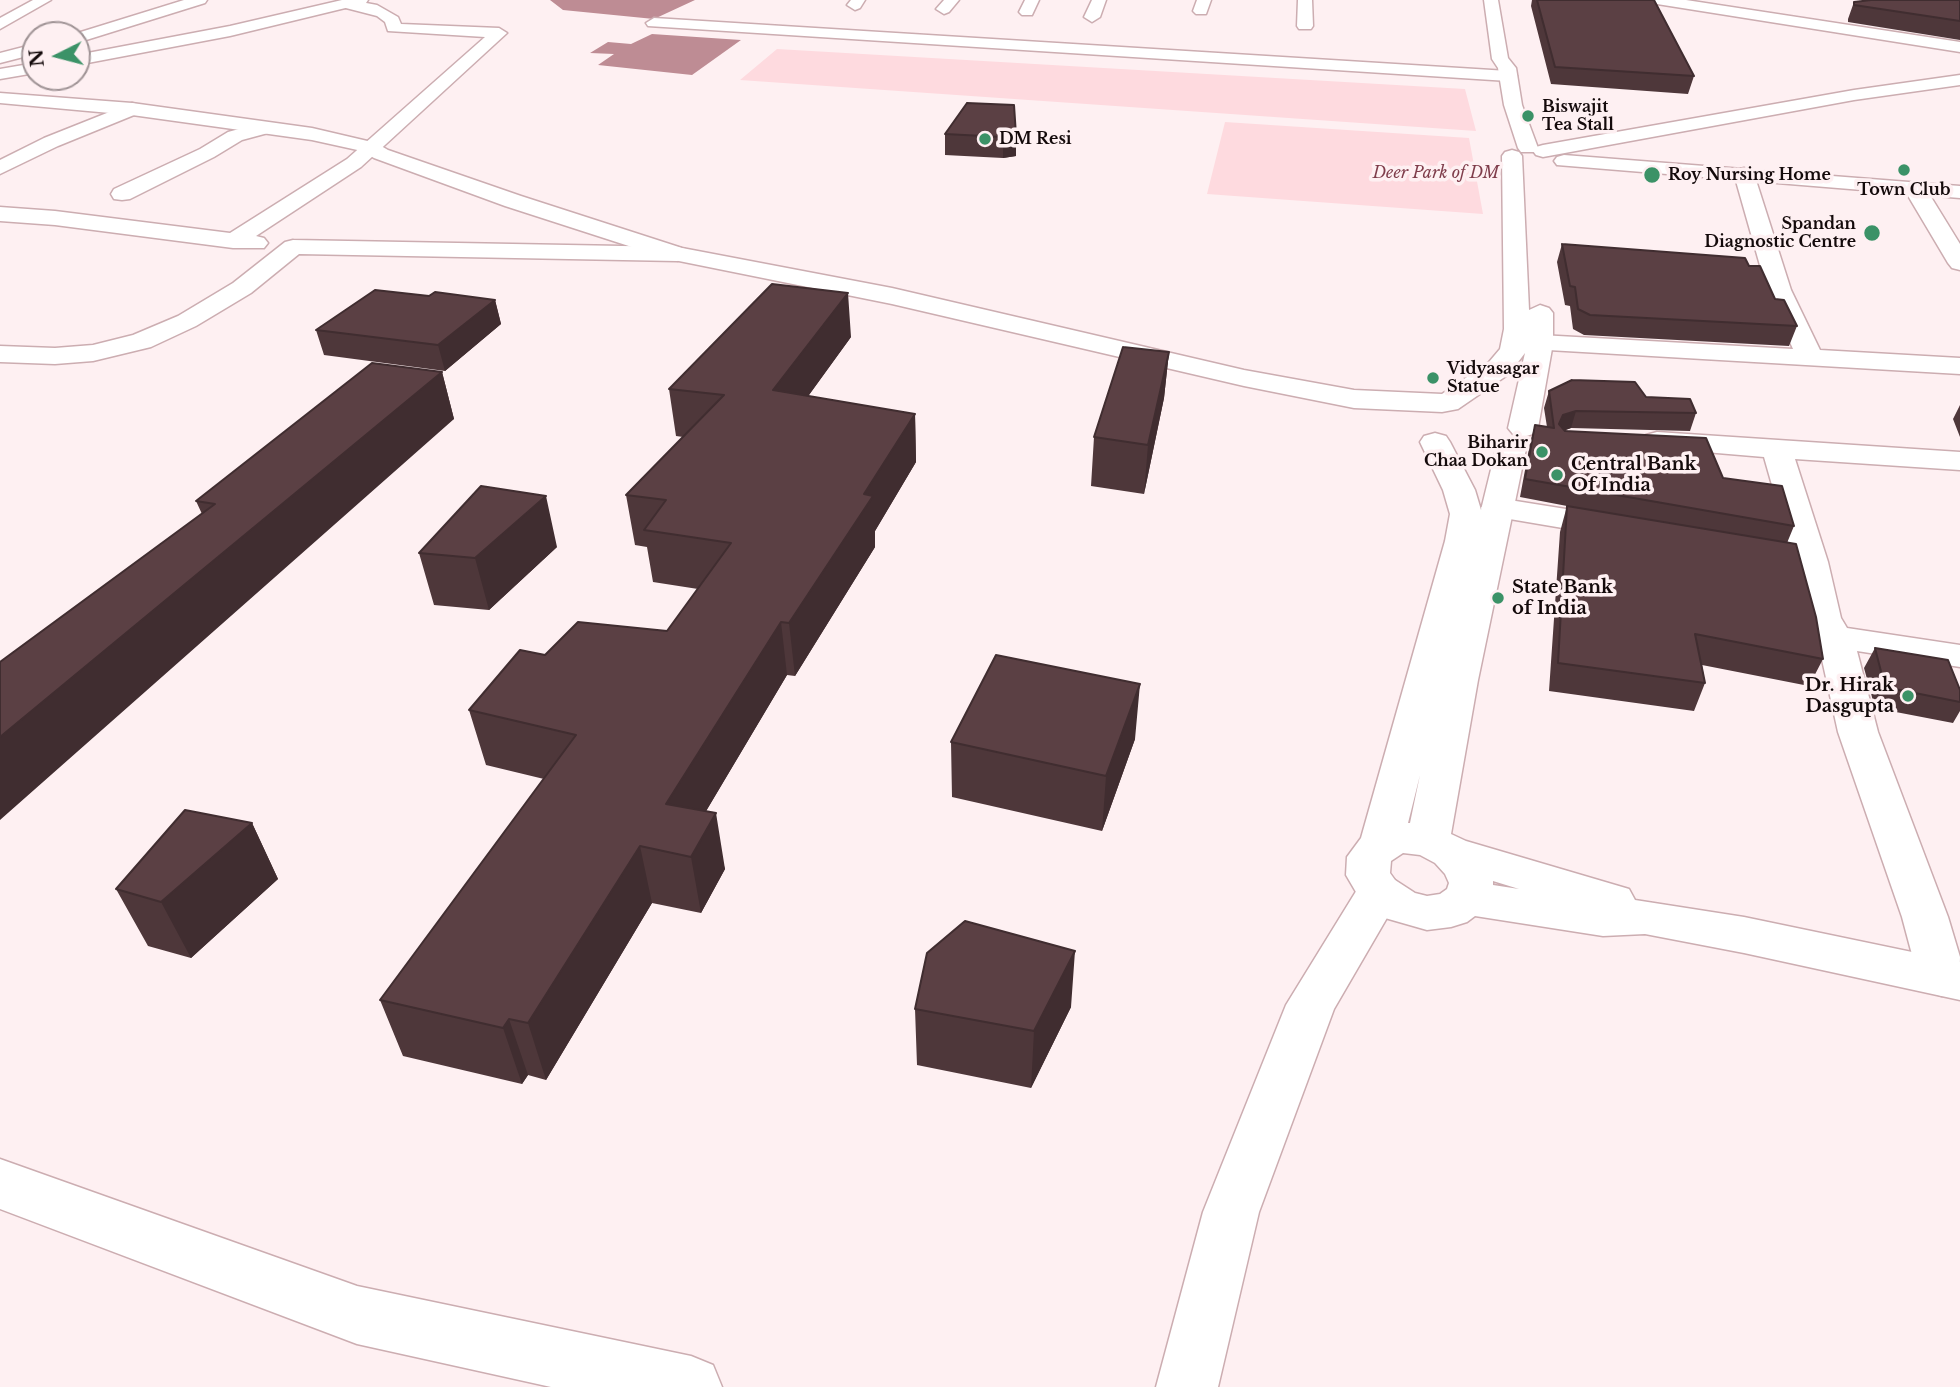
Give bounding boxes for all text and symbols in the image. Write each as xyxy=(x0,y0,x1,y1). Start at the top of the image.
north arrow xyxy=(21,21,91,91)
text: N xyxy=(24,48,49,68)
place label: Biswajit Tea Stall xyxy=(1542,97,1614,135)
marker: Biswajit Tea Stall xyxy=(1520,108,1536,124)
place label: DM Resi xyxy=(999,129,1072,149)
marker: DM Resi xyxy=(977,131,993,147)
marker: Town Club xyxy=(1896,162,1912,178)
park label: Deer Park of DM xyxy=(1373,163,1499,183)
marker: Roy Nursing Home xyxy=(1642,165,1662,185)
place label: Roy Nursing Home xyxy=(1668,165,1831,185)
place label: Town Club xyxy=(1857,180,1951,200)
place label: Spandan Diagnostic Centre xyxy=(1704,214,1856,252)
marker: Spandan Diagnostic Centre xyxy=(1862,223,1882,243)
place label: Vidyasagar Statue xyxy=(1447,359,1539,397)
marker: Vidyasagar Statue xyxy=(1425,370,1441,386)
place label: Biharir Chaa Dokan xyxy=(1424,433,1528,471)
marker: Biharir Chaa Dokan xyxy=(1534,444,1550,460)
place label: Central Bank Of India xyxy=(1571,454,1696,496)
marker: Central Bank Of India xyxy=(1549,467,1565,483)
place label: State Bank of India xyxy=(1512,577,1613,620)
marker: State Bank of India xyxy=(1490,590,1506,606)
place label: Dr. Hirak Dasgupta xyxy=(1805,675,1894,718)
marker: Dr. Hirak Dasgupta xyxy=(1900,688,1916,704)

